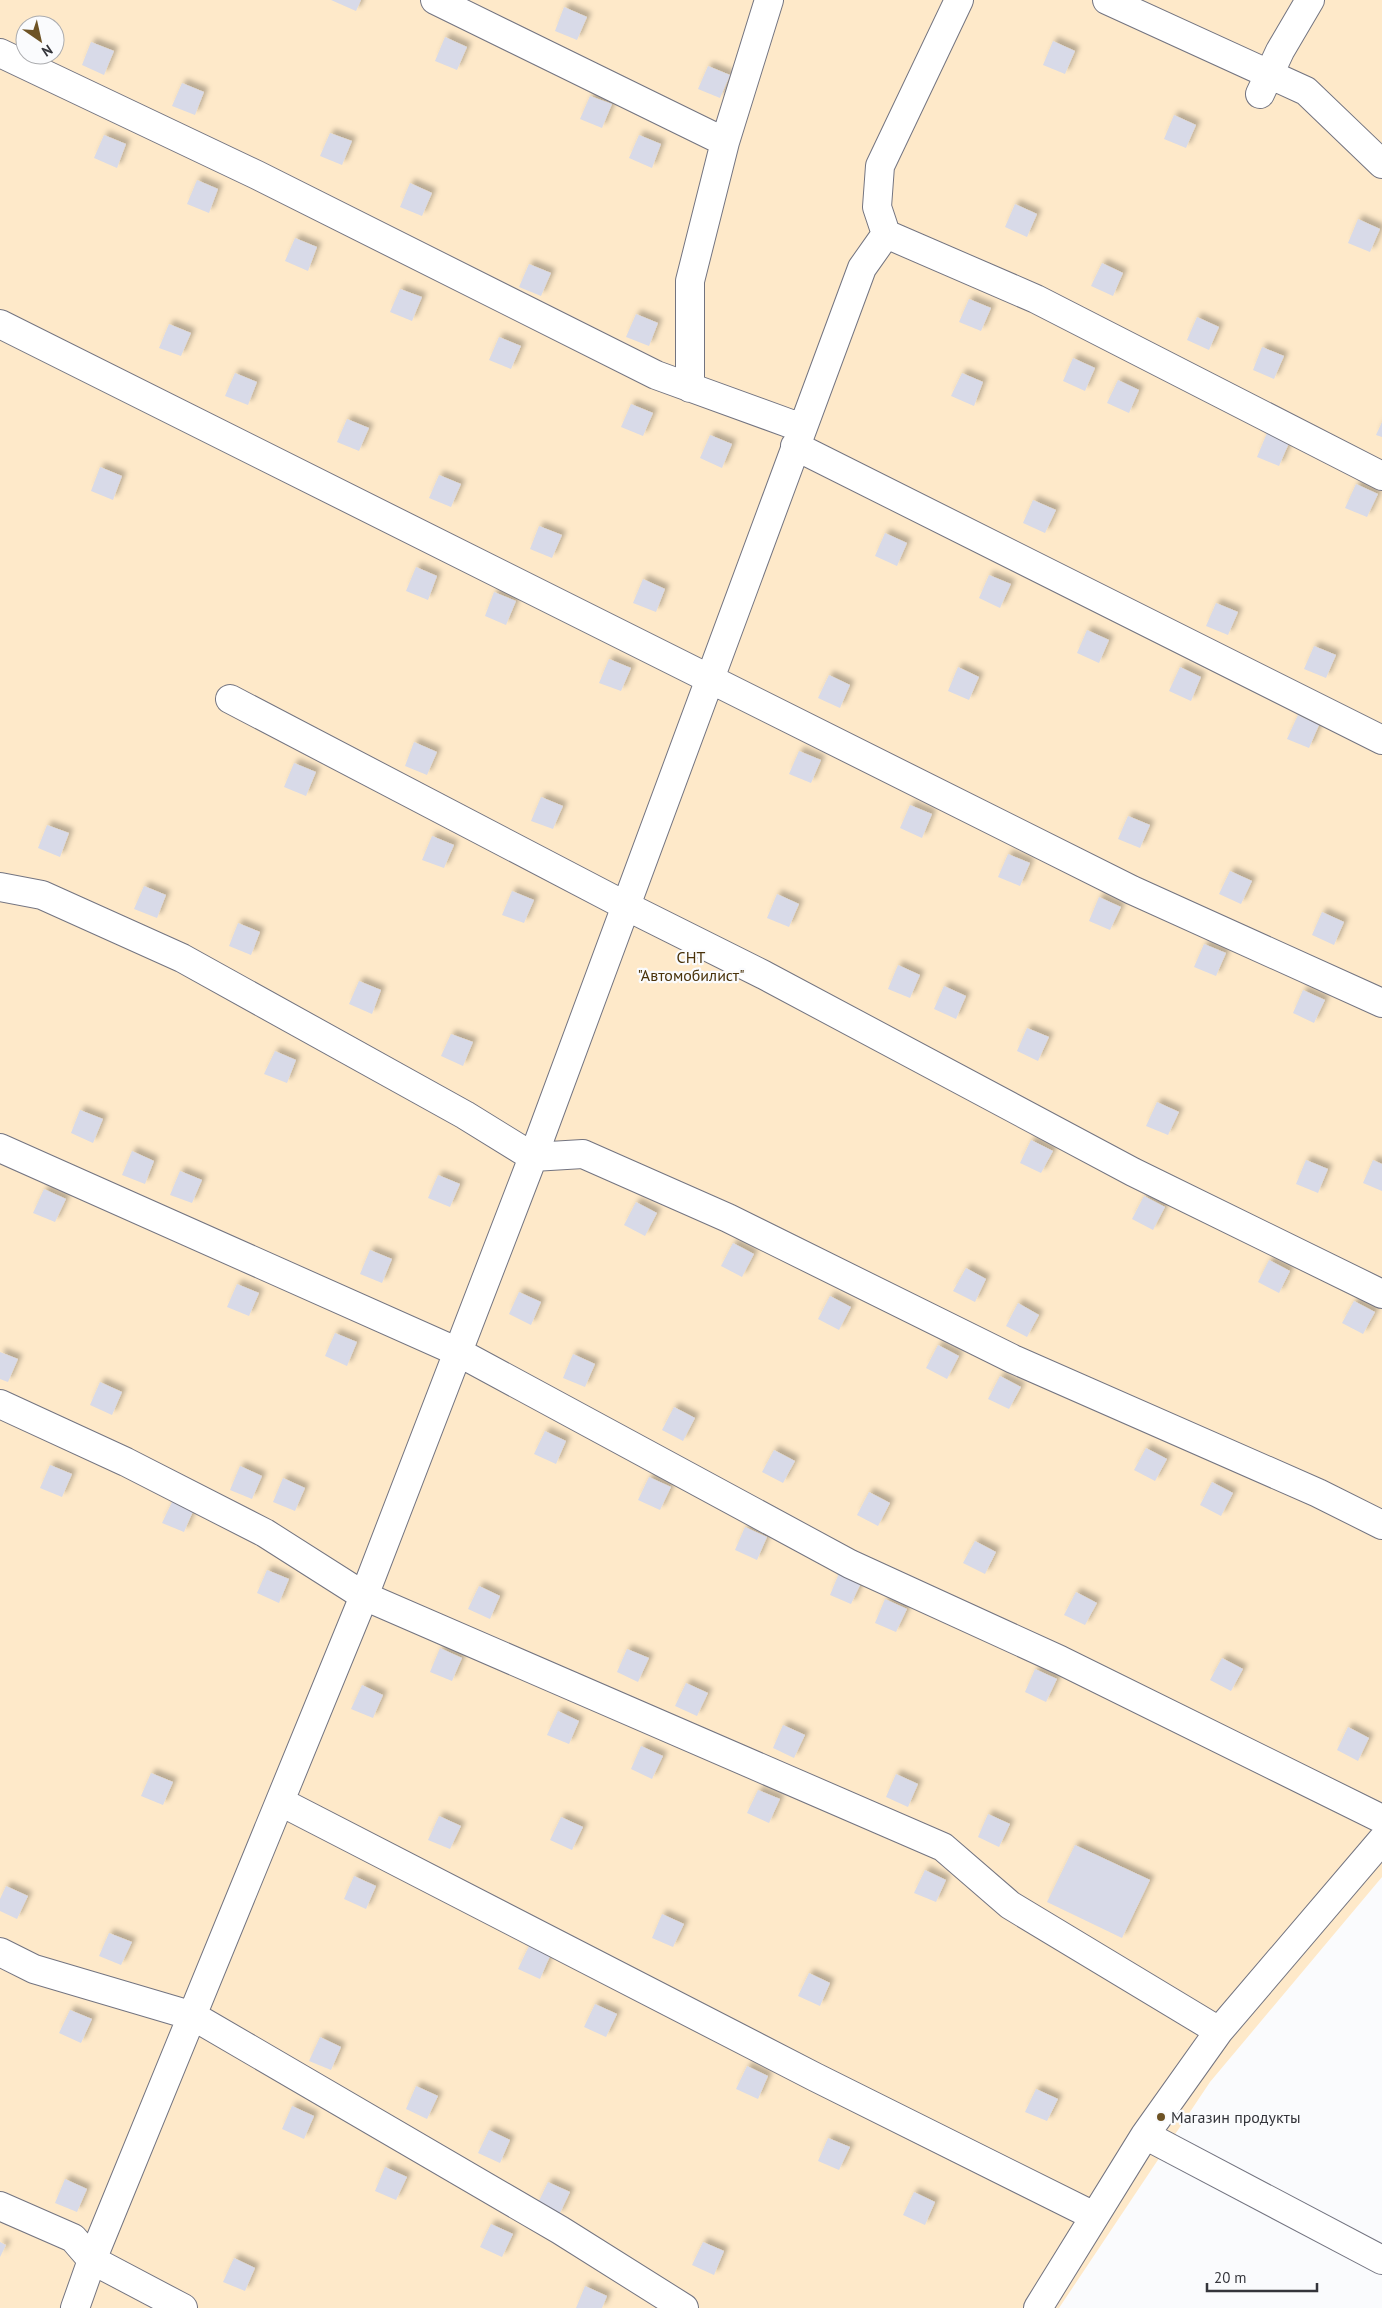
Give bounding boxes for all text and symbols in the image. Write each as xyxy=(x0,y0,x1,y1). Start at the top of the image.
north arrow xyxy=(15,15,65,65)
text: N xyxy=(38,41,56,61)
park label: СНТ "Автомобилист" xyxy=(637,947,745,985)
place label: Магазин продукты xyxy=(1171,2107,1301,2127)
marker: Магазин продукты xyxy=(1155,2111,1167,2123)
scale bar xyxy=(1207,2260,1317,2292)
text: 20 m xyxy=(1214,2268,1247,2287)

